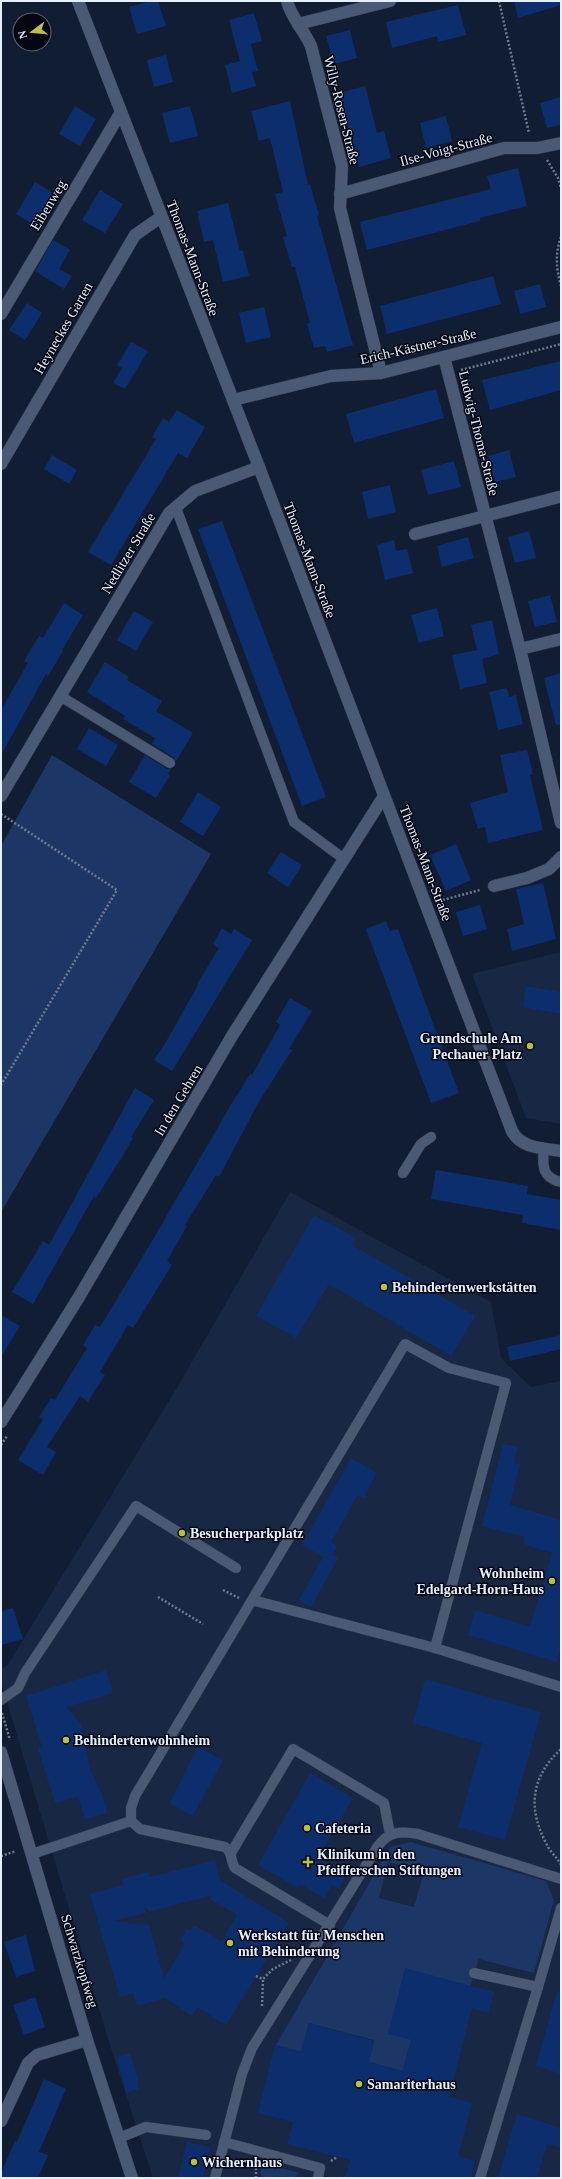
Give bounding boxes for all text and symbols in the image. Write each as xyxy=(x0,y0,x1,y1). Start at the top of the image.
north arrow xyxy=(12,12,52,52)
text: N xyxy=(16,29,29,40)
street label: Willy-Rosen-Straße xyxy=(321,54,362,166)
street label: Ilse-Voigt-Straße xyxy=(398,130,494,169)
street label: Eibenweg xyxy=(28,177,69,233)
street label: Thomas-Mann-Straße xyxy=(164,198,222,318)
street label: Heyneckes Garten xyxy=(31,280,96,377)
street label: Erich-Kästner-Straße xyxy=(359,326,478,367)
street label: Ludwig-Thoma-Straße xyxy=(456,369,501,497)
street label: Thomas-Mann-Straße xyxy=(281,500,339,620)
street label: Nedlitzer Straße xyxy=(98,510,158,596)
street label: Thomas-Mann-Straße xyxy=(397,803,455,923)
place label: Grundschule Am Pechauer Platz xyxy=(420,1031,522,1062)
marker: Grundschule Am Pechauer Platz xyxy=(525,1041,535,1051)
street label: In den Gehren xyxy=(151,1062,205,1138)
place label: Behindertenwerkstätten xyxy=(392,1280,537,1295)
marker: Behindertenwerkstätten xyxy=(379,1282,389,1292)
place label: Besucherparkplatz xyxy=(190,1526,304,1541)
marker: Besucherparkplatz xyxy=(177,1528,187,1538)
place label: Wohnheim Edelgard-Horn-Haus xyxy=(416,1566,545,1597)
marker: Wohnheim Edelgard-Horn-Haus xyxy=(547,1576,557,1586)
place label: Behindertenwohnheim xyxy=(74,1733,210,1748)
marker: Behindertenwohnheim xyxy=(61,1735,71,1745)
place label: Cafeteria xyxy=(315,1821,371,1836)
marker: Cafeteria xyxy=(302,1823,312,1833)
place label: Klinikum in den Pfeifferschen Stiftungen xyxy=(317,1847,461,1878)
marker: Klinikum in den Pfeifferschen Stiftungen xyxy=(302,1856,314,1868)
street label: Schwarzkopfweg xyxy=(58,1912,101,2010)
place label: Werkstatt für Menschen mit Behinderung xyxy=(238,1928,384,1959)
marker: Werkstatt für Menschen mit Behinderung xyxy=(225,1938,235,1948)
place label: Samariterhaus xyxy=(367,2077,456,2092)
marker: Samariterhaus xyxy=(354,2079,364,2089)
place label: Wichernhaus xyxy=(202,2155,282,2170)
marker: Wichernhaus xyxy=(189,2157,199,2167)

